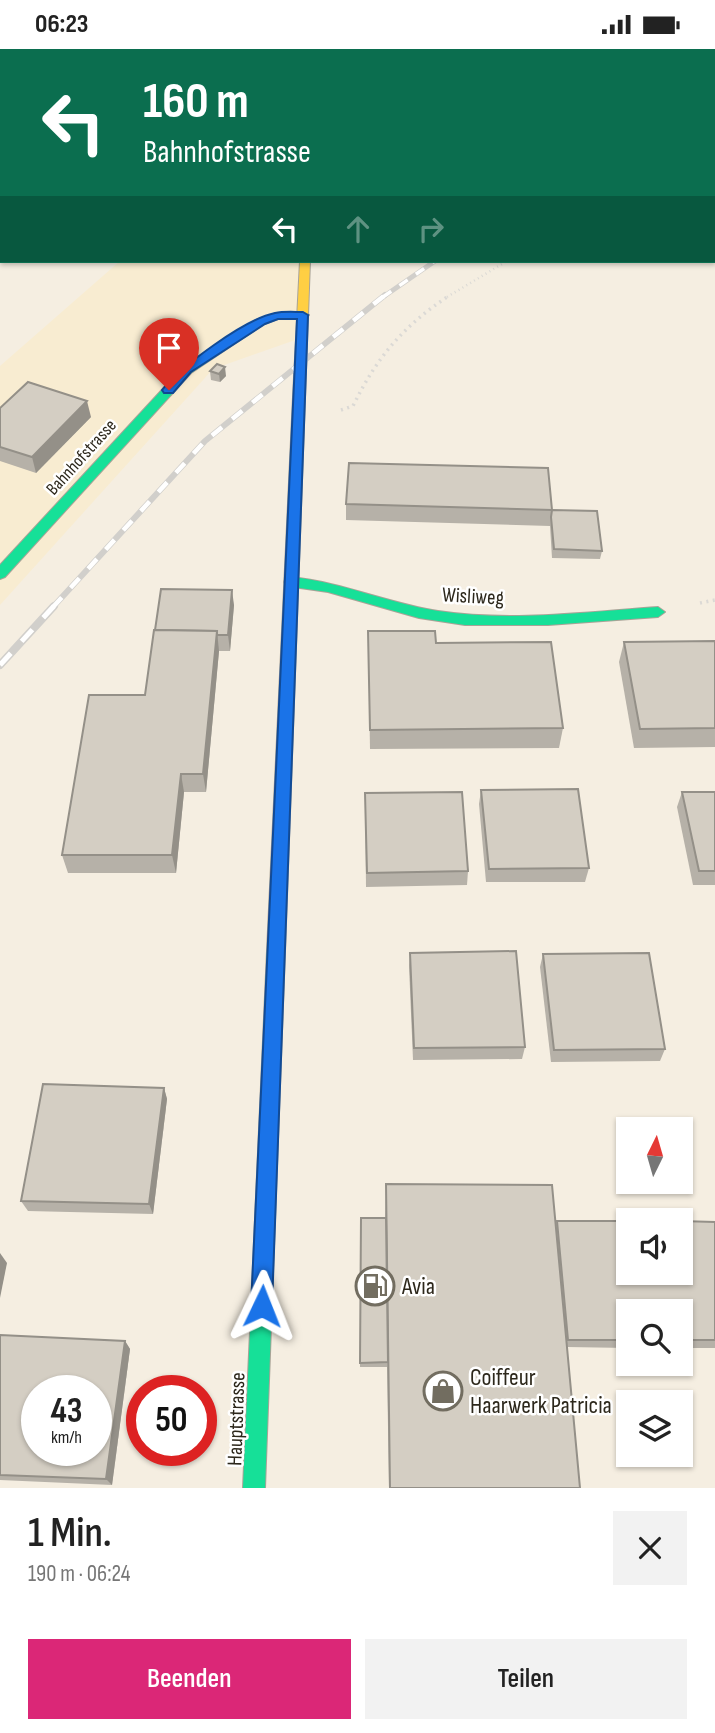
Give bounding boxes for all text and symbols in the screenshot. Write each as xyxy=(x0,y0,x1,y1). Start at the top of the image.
text: 06:23 xyxy=(35,9,89,40)
text: 160 m xyxy=(143,73,249,132)
icon: left xyxy=(28,77,119,168)
text: Bahnhofstrasse xyxy=(143,133,311,172)
icon: left xyxy=(266,210,304,248)
icon: ahead xyxy=(339,210,377,248)
icon: right xyxy=(412,210,450,248)
pin xyxy=(139,318,199,390)
icon: arrive xyxy=(150,329,188,367)
street label: Bahnhofstrasse xyxy=(42,415,121,499)
street label: Wisliweg xyxy=(441,582,505,611)
north arrow xyxy=(616,1117,693,1193)
map controls xyxy=(616,1117,693,1467)
button: sound xyxy=(616,1208,693,1285)
fuel station icon: Avia xyxy=(354,1265,396,1307)
position arrow xyxy=(225,1269,299,1343)
place label: Avia xyxy=(401,1272,435,1301)
button: search xyxy=(616,1299,693,1376)
place label: Coiffeur Haarwerk Patricia xyxy=(470,1363,612,1420)
shop icon: Coiffeur Haarwerk Patricia xyxy=(422,1370,464,1412)
street label: Hauptstrasse xyxy=(222,1372,251,1466)
speed limit sign: 50 xyxy=(126,1375,217,1466)
text: 43 xyxy=(50,1390,83,1433)
button: layers xyxy=(616,1390,693,1467)
text: km/h xyxy=(51,1427,82,1448)
text: 1 Min. xyxy=(28,1508,112,1559)
button: close xyxy=(613,1511,687,1585)
text: 190 m · 06:24 xyxy=(28,1560,130,1588)
button: Beenden xyxy=(28,1639,351,1719)
button: Teilen xyxy=(365,1639,687,1719)

